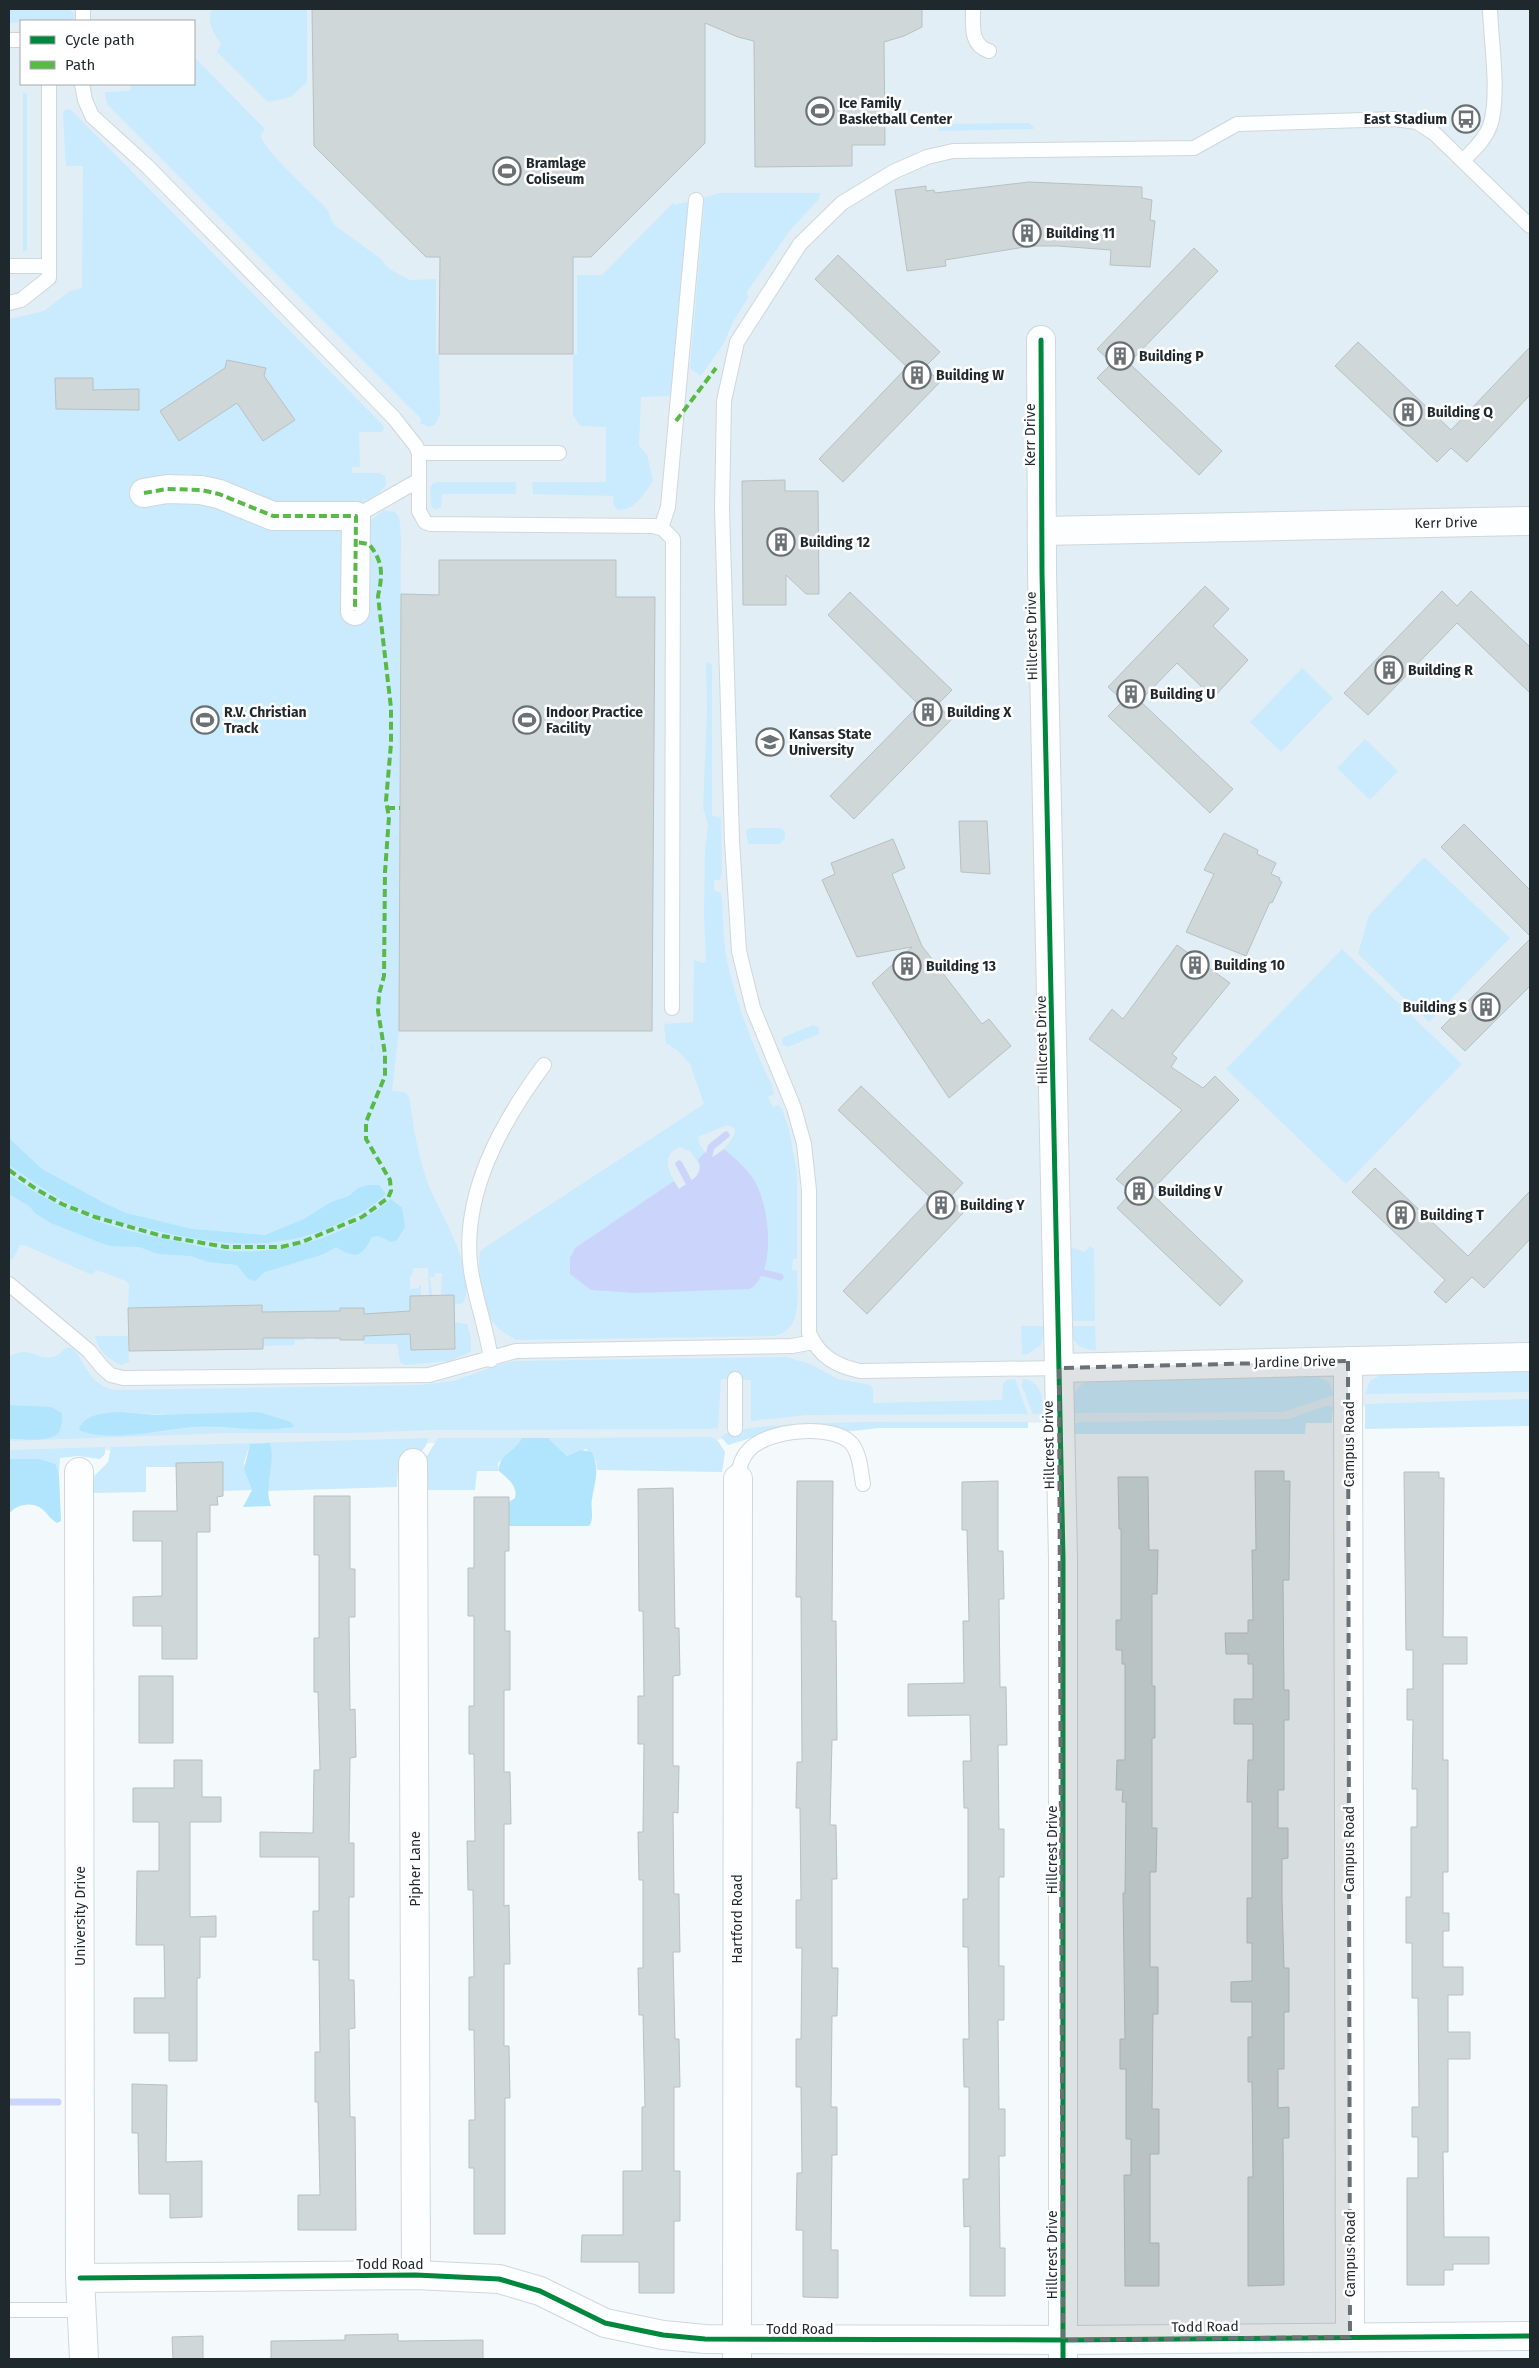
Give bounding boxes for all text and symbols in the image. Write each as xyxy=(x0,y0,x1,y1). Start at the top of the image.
legend xyxy=(20,20,195,85)
text: Cycle path xyxy=(65,31,135,49)
text: Path xyxy=(65,56,95,74)
place label: Ice Family Basketball Center xyxy=(839,95,952,128)
sports icon: Ice Family Basketball Center xyxy=(805,96,835,126)
bus stop icon: East Stadium xyxy=(1451,104,1481,134)
place label: East Stadium xyxy=(1364,111,1447,128)
place label: Bramlage Coliseum xyxy=(526,155,586,188)
sports icon: Bramlage Coliseum xyxy=(492,156,522,186)
building icon: Building 11 xyxy=(1012,218,1042,248)
place label: Building 11 xyxy=(1046,225,1115,242)
building icon: Building P xyxy=(1105,341,1135,371)
place label: Building P xyxy=(1139,348,1204,365)
building icon: Building W xyxy=(902,360,932,390)
place label: Building W xyxy=(936,367,1004,384)
building icon: Building Q xyxy=(1393,397,1423,427)
street label: Kerr Drive xyxy=(1022,403,1039,467)
place label: Building Q xyxy=(1427,404,1493,421)
street label: Kerr Drive xyxy=(1414,514,1478,532)
building icon: Building 12 xyxy=(766,527,796,557)
place label: Building 12 xyxy=(800,534,870,551)
street label: Hillcrest Drive xyxy=(1023,591,1041,681)
building icon: Building R xyxy=(1374,655,1404,685)
place label: Building R xyxy=(1408,662,1473,679)
building icon: Building U xyxy=(1116,679,1146,709)
place label: Building U xyxy=(1150,686,1215,703)
building icon: Building X xyxy=(913,697,943,727)
place label: R.V. Christian Track xyxy=(224,704,307,737)
place label: Indoor Practice Facility xyxy=(546,704,643,737)
place label: Building X xyxy=(947,704,1012,721)
sports icon: R.V. Christian Track xyxy=(190,705,220,735)
sports icon: Indoor Practice Facility xyxy=(512,705,542,735)
place label: Kansas State University xyxy=(789,726,872,759)
school or university icon: Kansas State University xyxy=(755,727,785,757)
building icon: Building 10 xyxy=(1180,950,1210,980)
building icon: Building 13 xyxy=(892,951,922,981)
place label: Building 10 xyxy=(1214,957,1285,974)
place label: Building 13 xyxy=(926,958,996,975)
building icon: Building S xyxy=(1471,992,1501,1022)
street label: Hillcrest Drive xyxy=(1033,995,1051,1085)
place label: Building S xyxy=(1403,999,1467,1016)
building icon: Building V xyxy=(1124,1176,1154,1206)
place label: Building V xyxy=(1158,1183,1223,1200)
building icon: Building Y xyxy=(926,1190,956,1220)
place label: Building Y xyxy=(960,1197,1025,1214)
building icon: Building T xyxy=(1386,1200,1416,1230)
place label: Building T xyxy=(1420,1207,1484,1224)
street label: Jardine Drive xyxy=(1254,1353,1336,1371)
street label: Hillcrest Drive xyxy=(1040,1400,1058,1490)
street label: Campus Road xyxy=(1341,1401,1358,1487)
street label: Hillcrest Drive xyxy=(1044,1805,1061,1895)
street label: Campus Road xyxy=(1341,1806,1358,1892)
street label: Pipher Lane xyxy=(407,1831,424,1907)
street label: University Drive xyxy=(72,1866,89,1966)
street label: Hartford Road xyxy=(729,1874,746,1964)
street label: Hillcrest Drive xyxy=(1044,2210,1061,2300)
street label: Campus Road xyxy=(1342,2211,1359,2297)
street label: Todd Road xyxy=(356,2256,424,2273)
street label: Todd Road xyxy=(1171,2318,1239,2336)
street label: Todd Road xyxy=(766,2321,834,2338)

